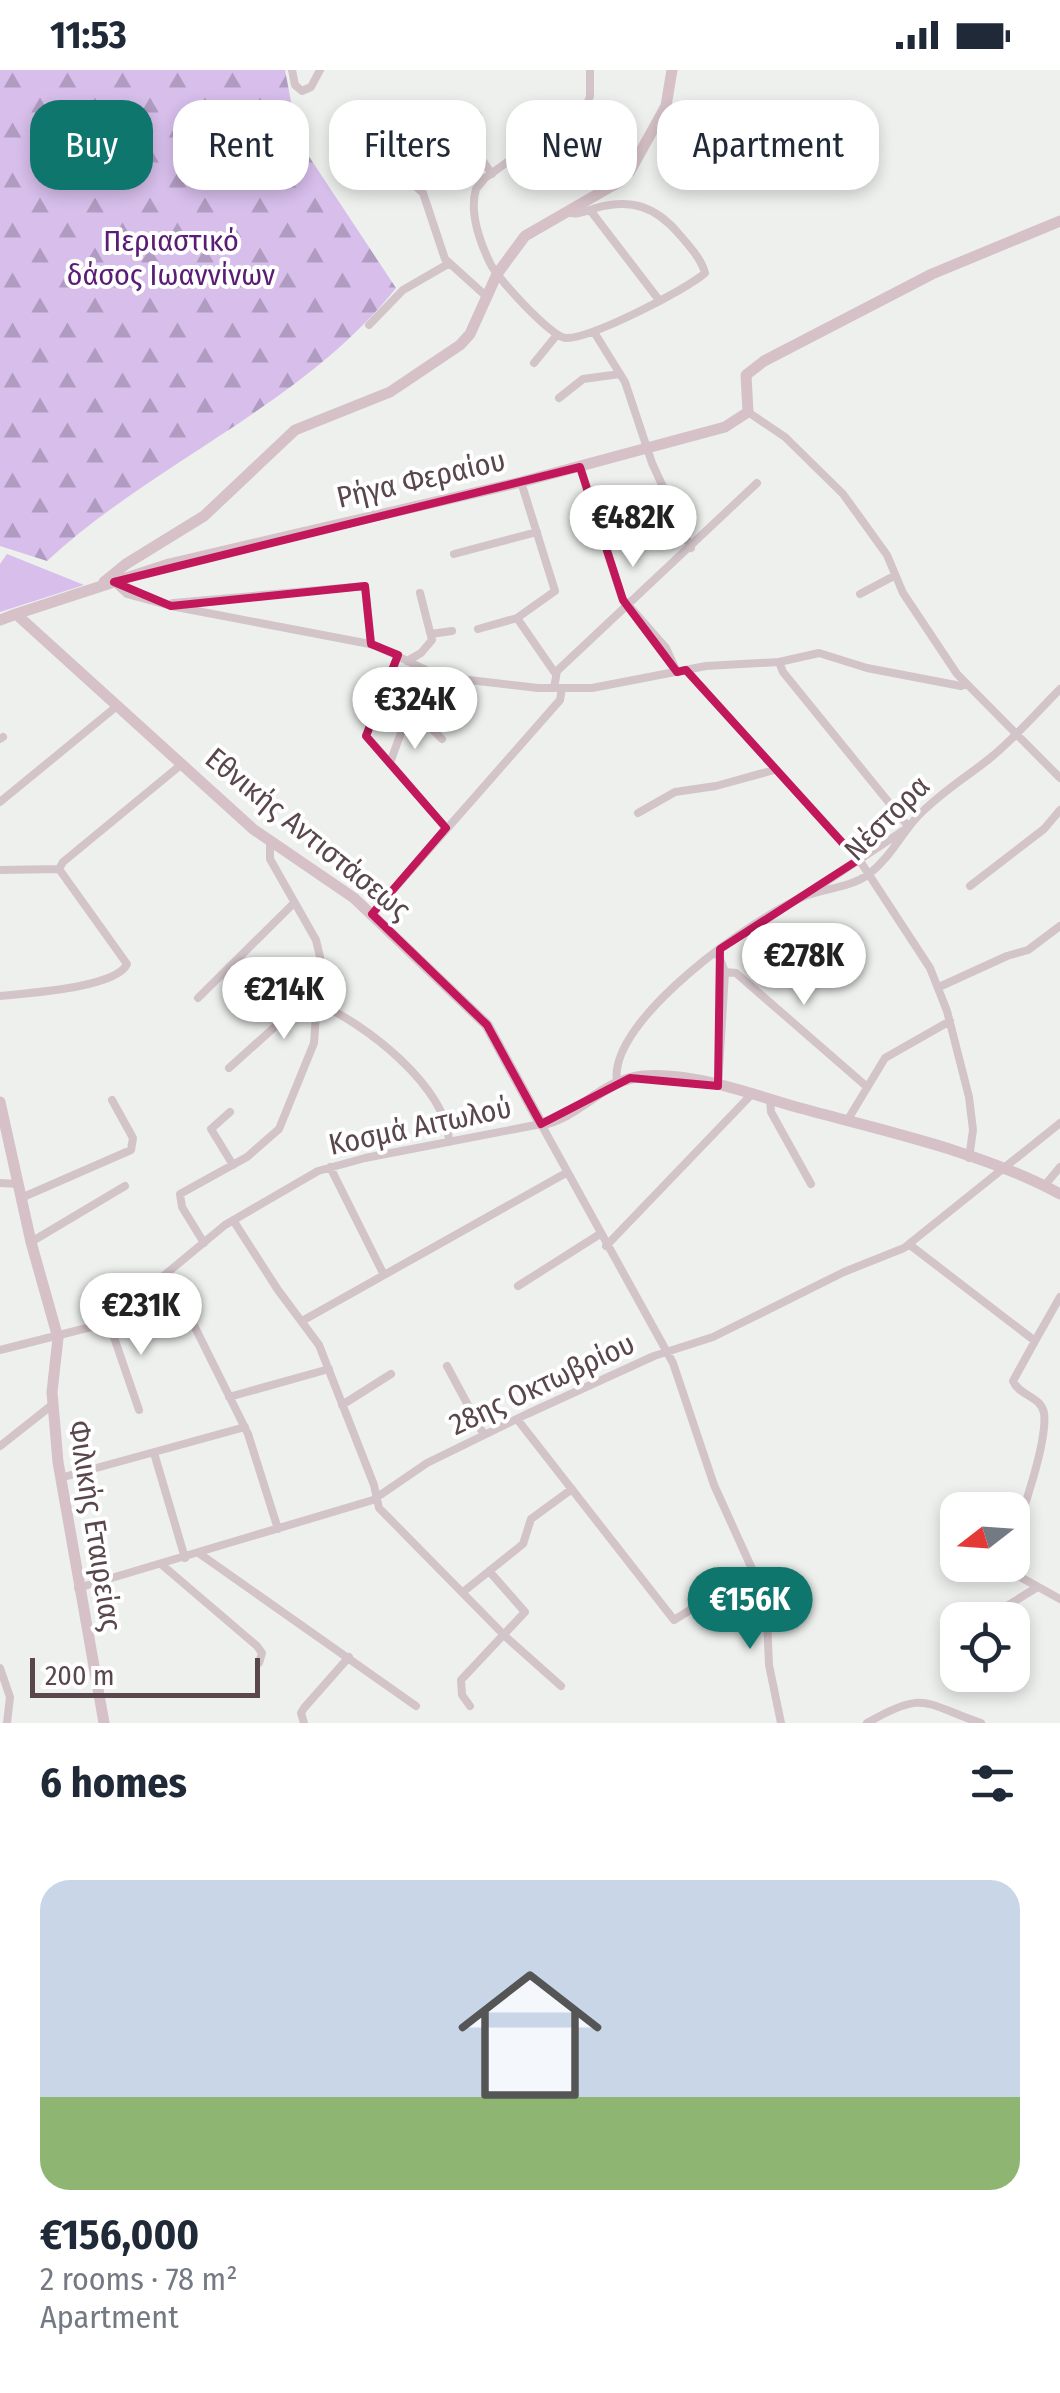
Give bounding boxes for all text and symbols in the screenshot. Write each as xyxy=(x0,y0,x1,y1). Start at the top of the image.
text: 11:53 xyxy=(50,12,127,58)
chip: Buy xyxy=(30,100,153,190)
chip: Rent xyxy=(173,100,309,190)
chip: Filters xyxy=(329,100,486,190)
chip: New xyxy=(506,100,637,190)
chip: Apartment xyxy=(657,100,879,190)
park label: Περιαστικό δάσος Ιωαννίνων xyxy=(67,223,275,293)
street label: Ρήγα Φεραίου xyxy=(333,442,509,516)
pin: €482K xyxy=(563,485,703,570)
text: €482K xyxy=(592,498,674,536)
pin: €324K xyxy=(345,667,485,752)
text: €324K xyxy=(374,680,456,718)
street label: Εθνικής Αντιστάσεως xyxy=(198,740,418,928)
street label: Νέστορα xyxy=(837,768,937,868)
pin: €278K xyxy=(734,923,874,1008)
text: €278K xyxy=(764,936,844,974)
pin: €214K xyxy=(214,957,354,1042)
text: €214K xyxy=(244,970,324,1008)
street label: Κοσμά Αιτωλού xyxy=(325,1089,515,1163)
pin: €231K xyxy=(71,1273,211,1358)
text: €231K xyxy=(102,1286,180,1324)
street label: 28ης Οκτωβρίου xyxy=(444,1325,640,1443)
street label: Φιλικής Εταιρείας xyxy=(61,1418,129,1634)
north arrow xyxy=(940,1492,1030,1582)
map controls xyxy=(940,1492,1030,1692)
pin: €156K xyxy=(680,1567,820,1652)
text: €156K xyxy=(710,1580,790,1618)
button: locate xyxy=(940,1602,1030,1692)
scale bar xyxy=(30,1653,260,1698)
text: 200 m xyxy=(45,1659,115,1692)
icon: filters xyxy=(965,1756,1020,1811)
text: 6 homes xyxy=(40,1758,187,1808)
icon: home xyxy=(440,1945,620,2125)
text: €156,000 xyxy=(40,2210,199,2260)
text: 2 rooms · 78 m² xyxy=(40,2260,238,2298)
text: Apartment xyxy=(40,2298,179,2336)

